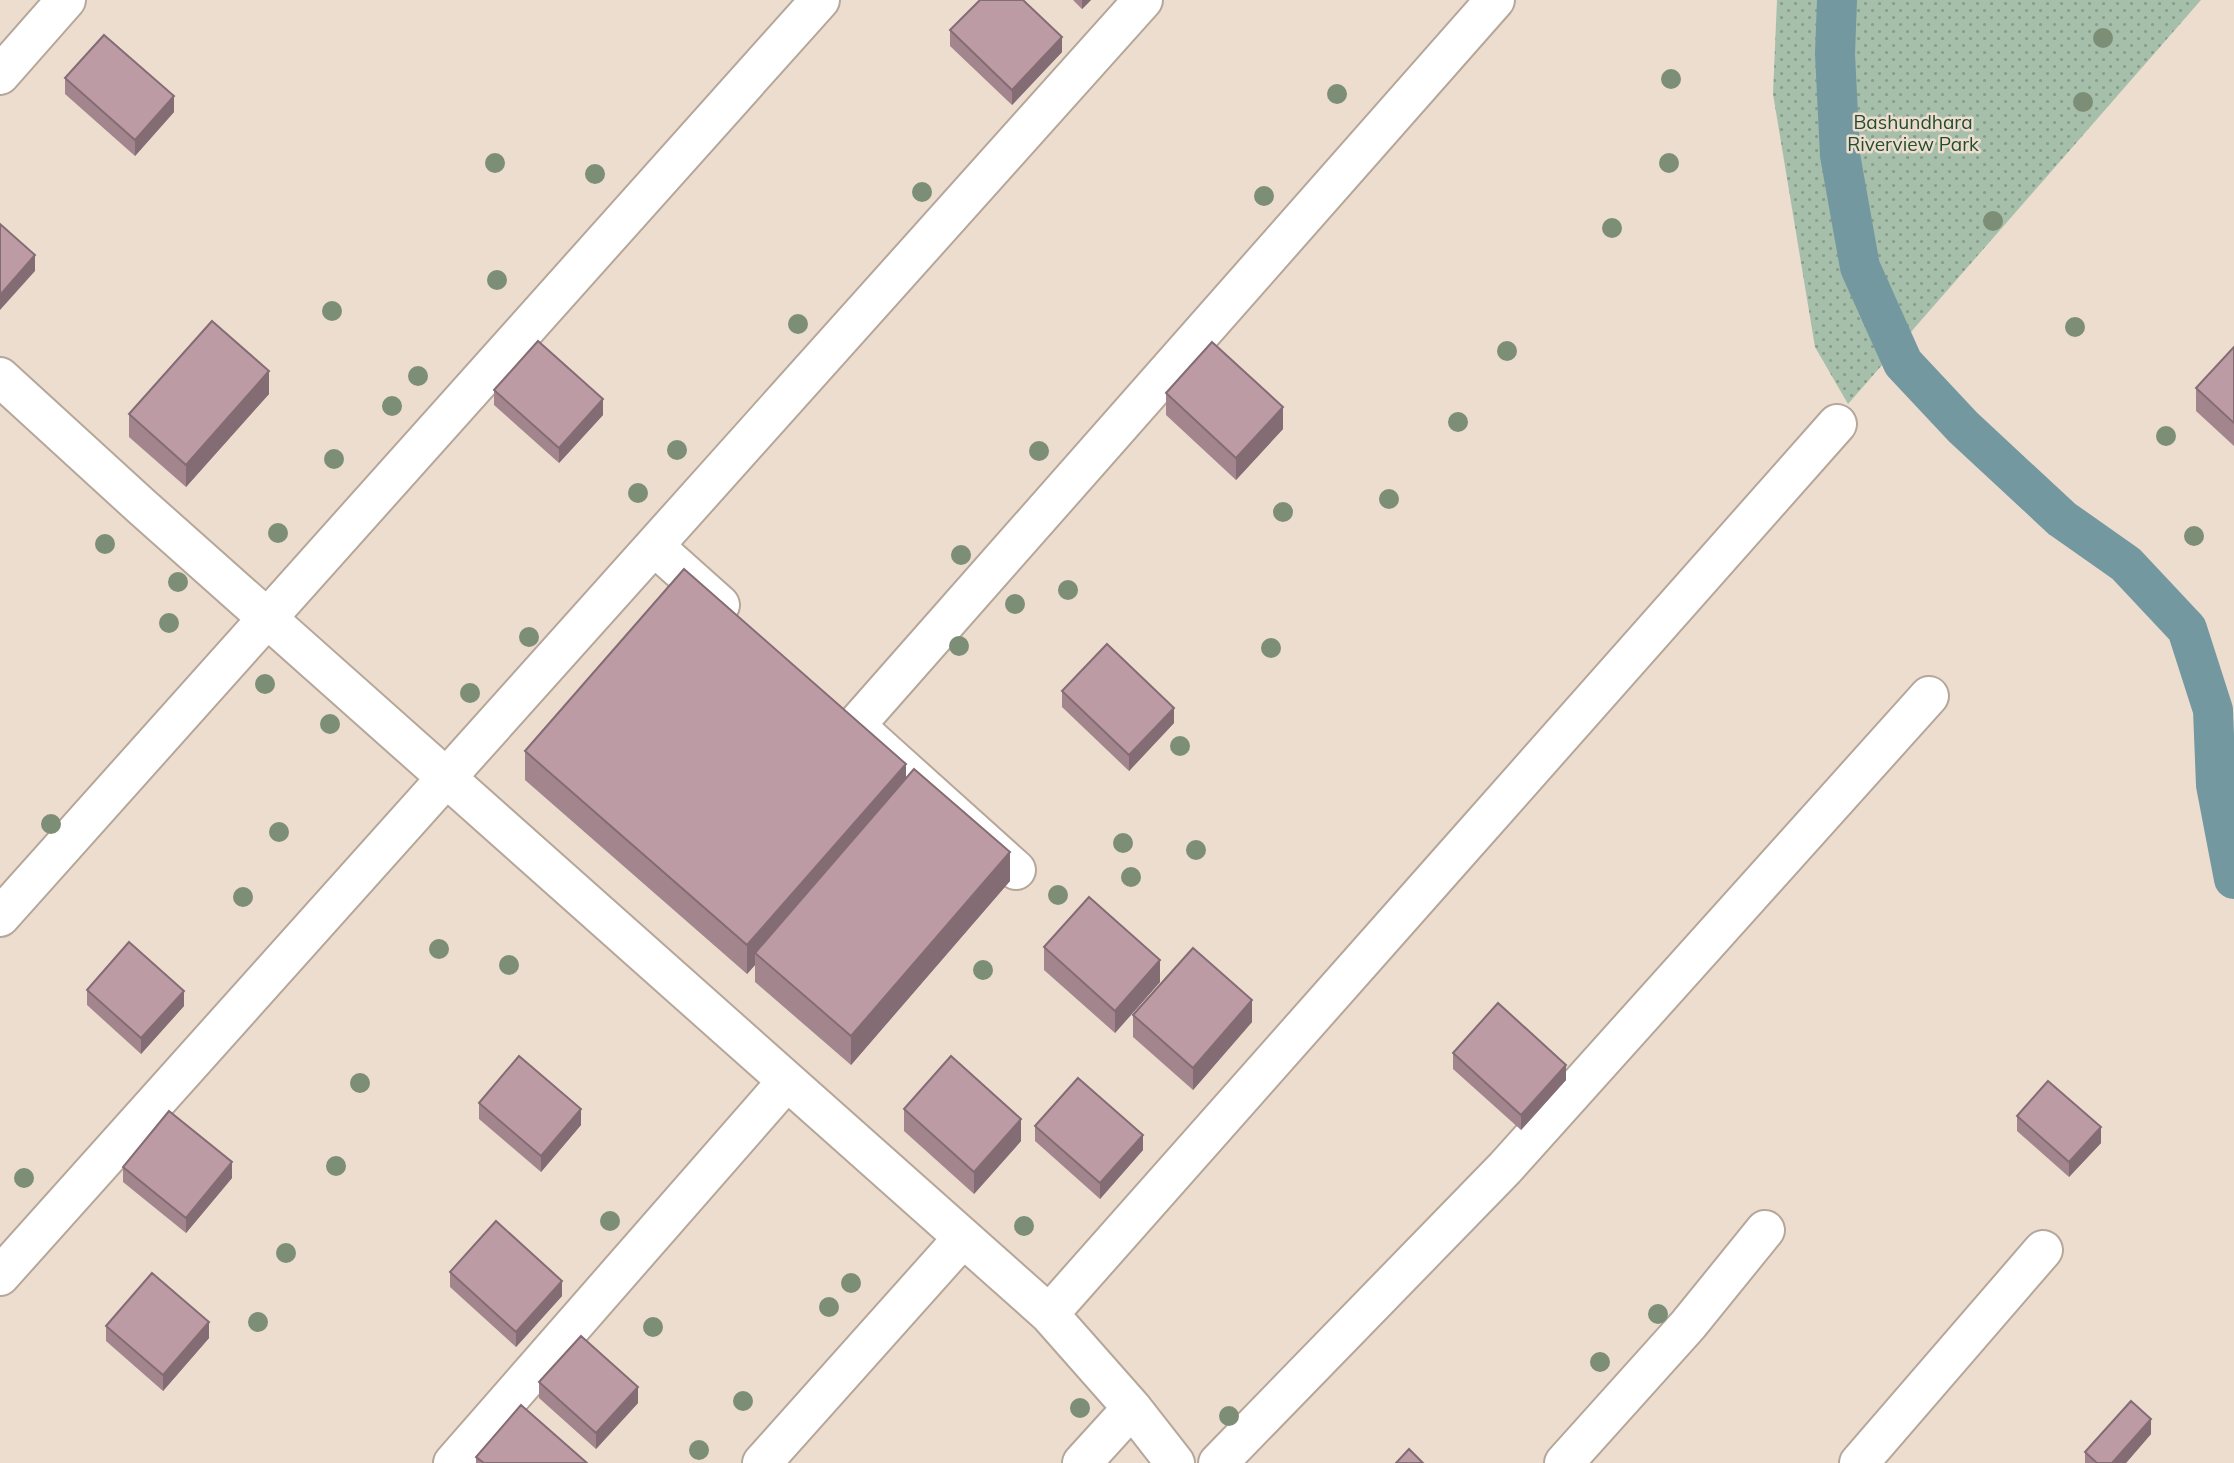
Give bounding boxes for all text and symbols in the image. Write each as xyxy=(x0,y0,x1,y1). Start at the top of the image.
park label: Bashundhara Riverview Park xyxy=(1847,110,1979,156)

